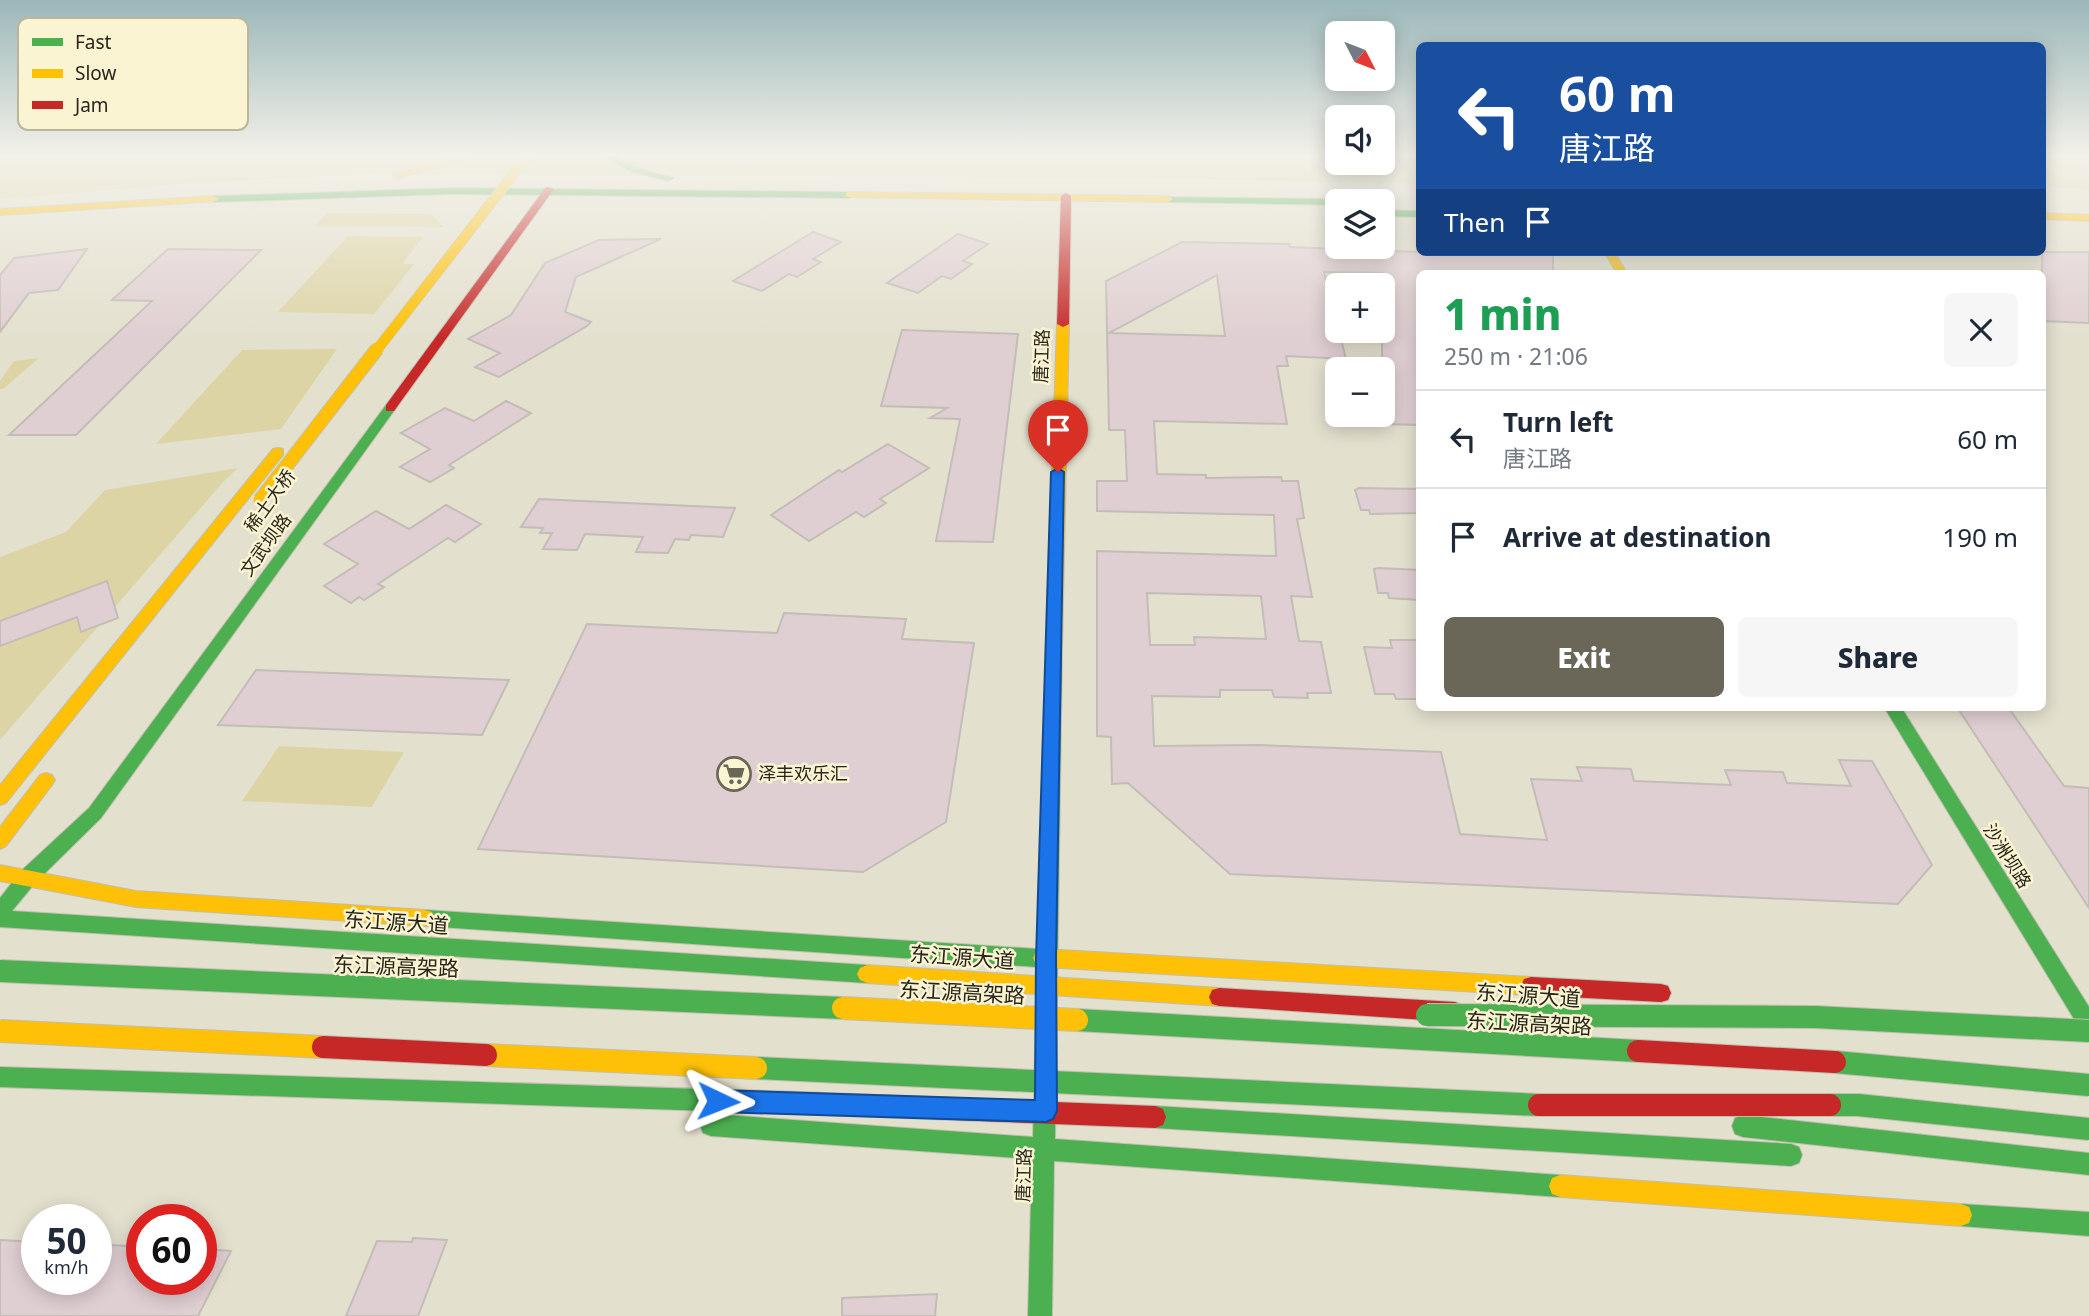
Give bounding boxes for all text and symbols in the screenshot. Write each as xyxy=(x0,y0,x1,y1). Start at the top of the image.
legend xyxy=(18,18,248,130)
north arrow xyxy=(1325,21,1395,91)
map controls xyxy=(1325,21,1395,427)
text: Fast xyxy=(75,29,112,55)
text: Slow xyxy=(75,60,116,86)
text: 60 m xyxy=(1559,60,1676,126)
icon: left xyxy=(1444,70,1535,161)
text: Jam xyxy=(73,92,109,118)
button: sound xyxy=(1325,105,1395,175)
text: 唐江路 xyxy=(1559,126,1655,169)
button: layers xyxy=(1325,189,1395,259)
icon: arrive xyxy=(1519,203,1557,241)
text: Then xyxy=(1444,204,1505,240)
button: + xyxy=(1325,273,1395,343)
text: 1 min xyxy=(1444,285,1561,342)
button: close xyxy=(1944,293,2018,367)
street label: 唐江路 xyxy=(1028,329,1054,383)
text: 250 m · 21:06 xyxy=(1444,340,1588,372)
button: − xyxy=(1325,357,1395,427)
pin xyxy=(1028,400,1088,472)
text: Turn left xyxy=(1503,404,1614,440)
icon: arrive xyxy=(1039,411,1077,449)
icon: left xyxy=(1444,420,1482,458)
text: 60 m xyxy=(1957,421,2018,457)
text: 唐江路 xyxy=(1503,442,1572,474)
street label: 稀土大桥 xyxy=(238,464,300,537)
street label: 文武坝路 xyxy=(234,508,296,581)
icon: arrive xyxy=(1444,518,1482,556)
text: Arrive at destination xyxy=(1503,519,1772,555)
text: 190 m xyxy=(1942,519,2018,555)
button: Exit xyxy=(1444,617,1724,697)
button: Share xyxy=(1738,617,2018,697)
supermarket icon: 泽丰欢乐汇 xyxy=(715,755,753,793)
place label: 泽丰欢乐汇 xyxy=(758,761,848,785)
street label: 沙洲坝路 xyxy=(1979,819,2037,892)
street label: 东江源大道 xyxy=(343,904,449,940)
street label: 东江源大道 xyxy=(909,939,1015,975)
street label: 东江源高架路 xyxy=(333,950,459,982)
street label: 东江源高架路 xyxy=(898,975,1026,1009)
street label: 东江源大道 xyxy=(1475,977,1581,1013)
street label: 东江源高架路 xyxy=(1465,1006,1593,1040)
position arrow xyxy=(681,1064,755,1138)
street label: 唐江路 xyxy=(1010,1148,1036,1202)
speed limit sign: 60 xyxy=(126,1204,217,1295)
text: 50 xyxy=(46,1217,87,1264)
text: km/h xyxy=(44,1255,89,1279)

